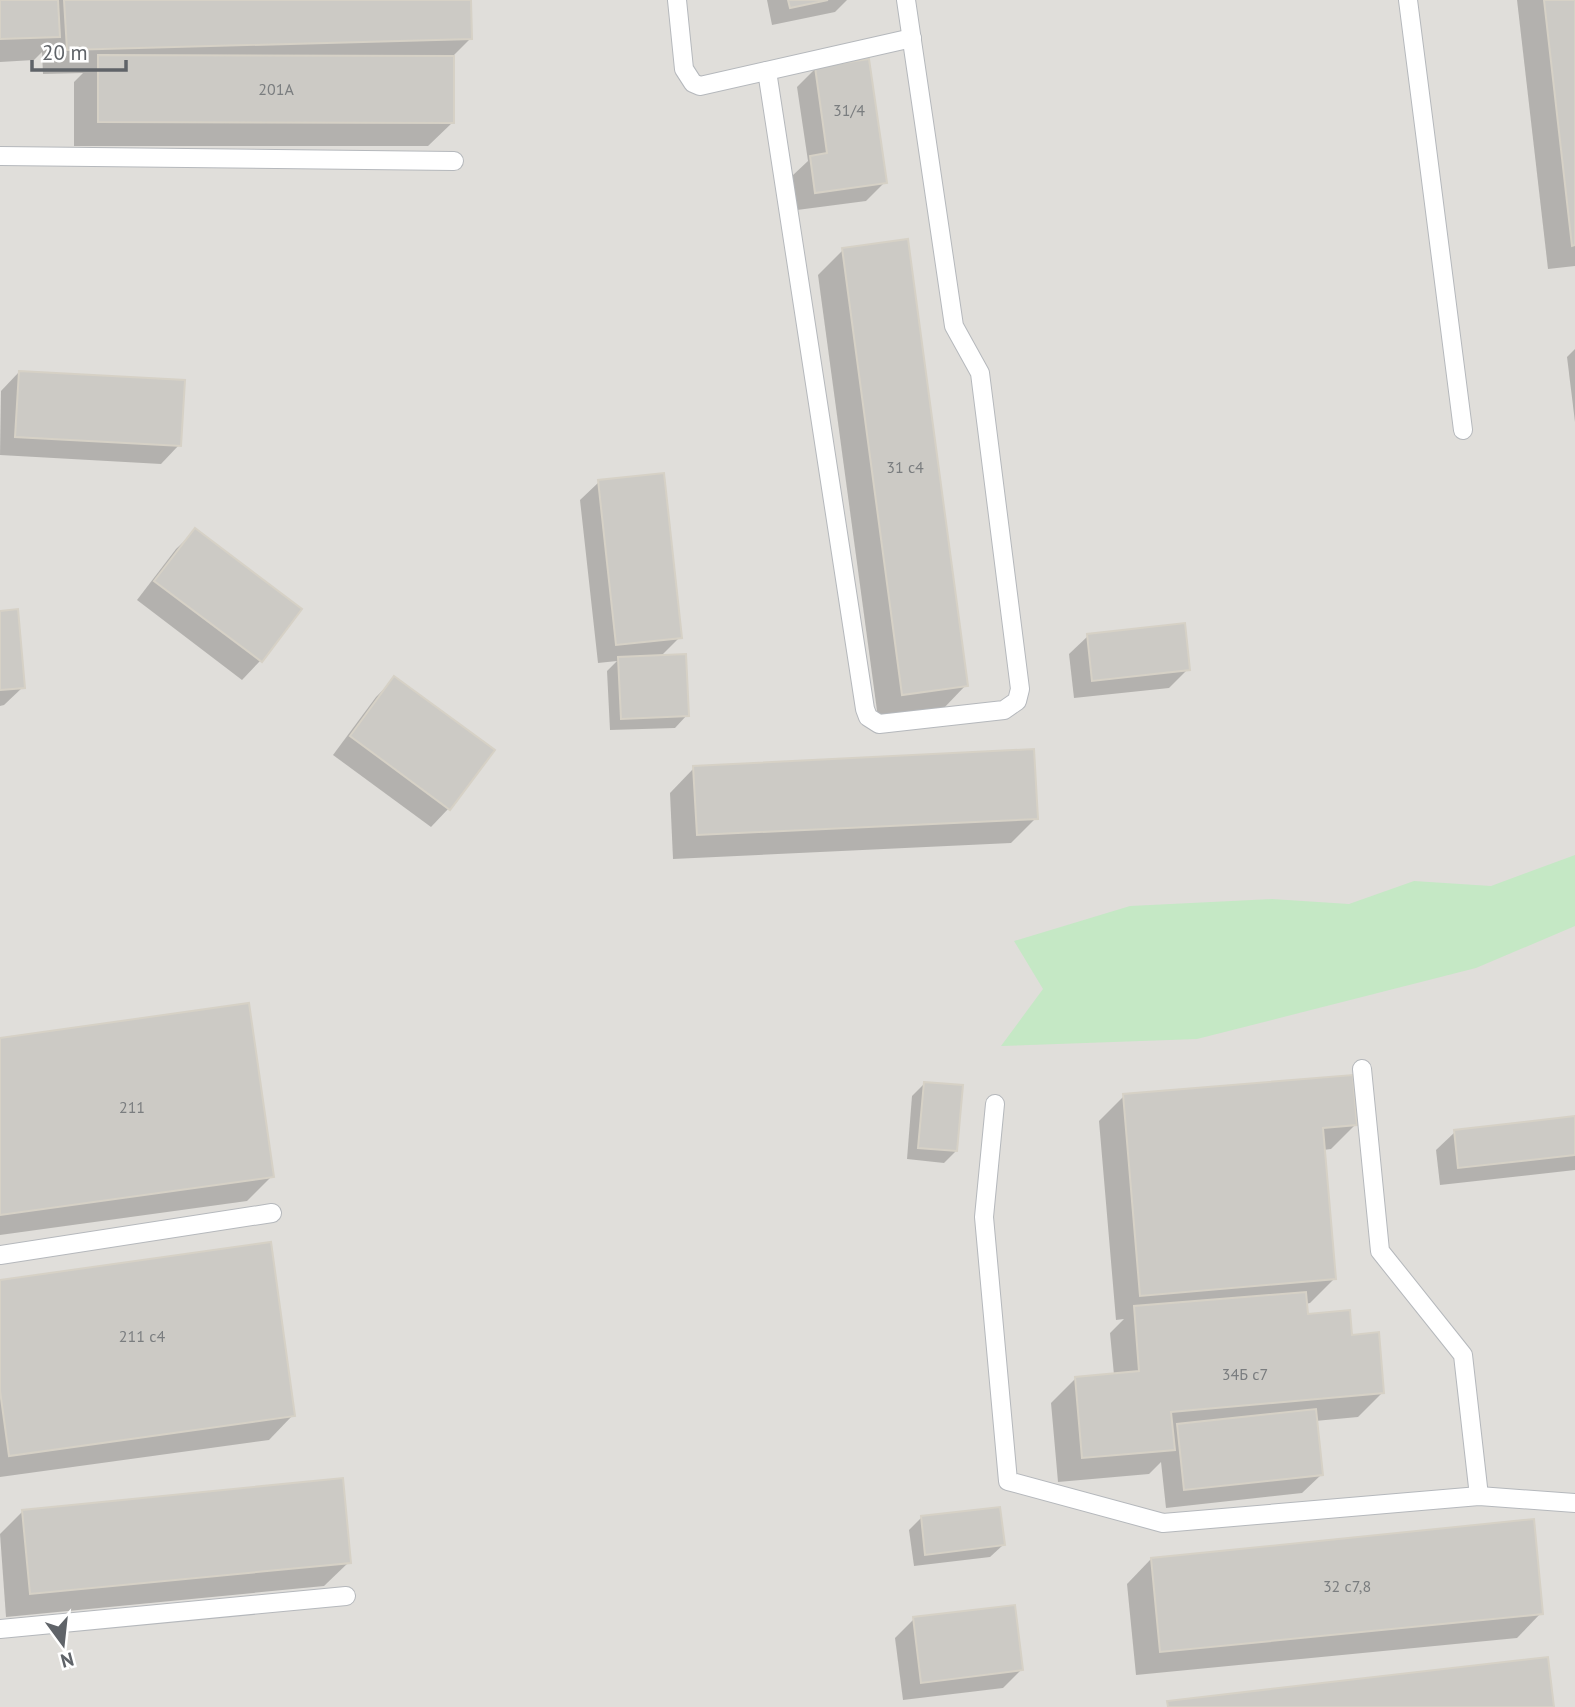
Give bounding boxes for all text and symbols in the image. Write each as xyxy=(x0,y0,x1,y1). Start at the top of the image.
scale bar xyxy=(32,28,126,72)
text: 20 m xyxy=(42,39,88,66)
house number: 201А xyxy=(258,79,294,99)
house number: 31/4 xyxy=(833,100,865,120)
house number: 31 с4 xyxy=(886,457,924,477)
house number: 211 xyxy=(119,1097,145,1117)
house number: 211 с4 xyxy=(119,1326,165,1346)
house number: 34Б с7 xyxy=(1222,1364,1268,1384)
house number: 32 с7,8 xyxy=(1323,1576,1371,1596)
north arrow xyxy=(28,1609,98,1679)
text: N xyxy=(58,1647,77,1674)

